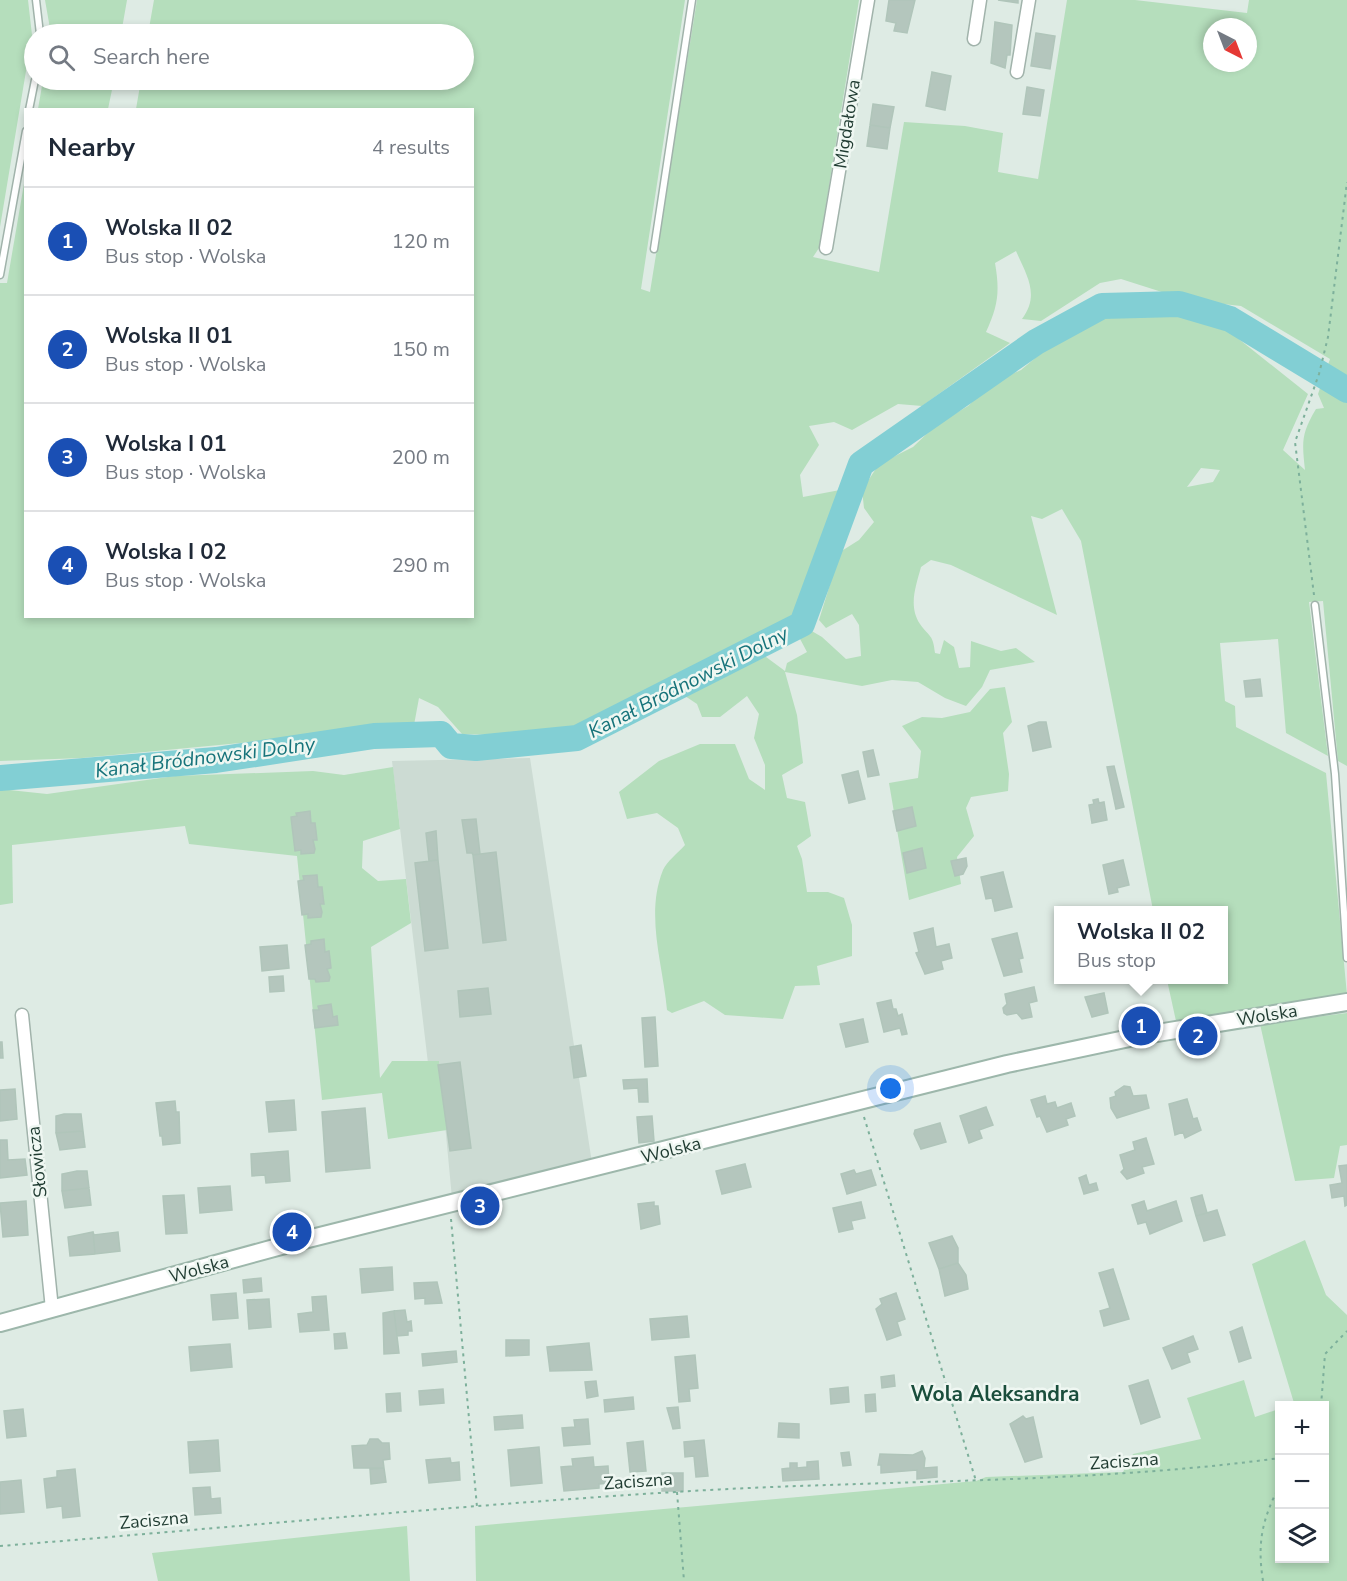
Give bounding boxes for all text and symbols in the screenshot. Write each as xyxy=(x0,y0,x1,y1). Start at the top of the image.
north arrow xyxy=(1203,18,1257,72)
search box xyxy=(24,24,474,90)
icon: search xyxy=(45,41,78,74)
text: Search here xyxy=(93,42,210,72)
street label: Migdałowa xyxy=(828,78,866,170)
text: Nearby xyxy=(48,130,135,165)
text: 4 results xyxy=(372,134,450,161)
text: Wolska II 02 xyxy=(105,213,233,243)
text: 1 xyxy=(62,228,74,255)
text: 120 m xyxy=(392,228,450,255)
text: Bus stop · Wolska xyxy=(105,243,266,270)
text: Wolska II 01 xyxy=(105,321,233,351)
text: 2 xyxy=(62,336,74,363)
text: 150 m xyxy=(392,336,450,363)
text: Bus stop · Wolska xyxy=(105,351,266,378)
text: Wolska I 01 xyxy=(105,429,227,459)
text: 3 xyxy=(62,444,74,471)
text: 200 m xyxy=(392,444,450,471)
text: Bus stop · Wolska xyxy=(105,459,266,486)
text: Wolska I 02 xyxy=(105,537,227,567)
text: 4 xyxy=(62,552,74,579)
text: 290 m xyxy=(392,552,450,579)
text: Bus stop · Wolska xyxy=(105,567,266,594)
water label: Kanał Bródnowski Dolny xyxy=(584,620,794,745)
water label: Kanał Bródnowski Dolny xyxy=(94,731,317,784)
popup xyxy=(1054,906,1228,984)
text: Wolska II 02 xyxy=(1077,917,1205,947)
text: Bus stop xyxy=(1077,947,1156,974)
street label: Wolska xyxy=(1235,998,1299,1032)
pin: 1 xyxy=(1122,1004,1160,1048)
pin: 2 xyxy=(1178,1014,1218,1058)
your location xyxy=(876,1074,905,1103)
street label: Słowicza xyxy=(21,1125,53,1199)
street label: Wolska xyxy=(638,1131,704,1169)
pin: 3 xyxy=(460,1184,500,1228)
pin: 4 xyxy=(272,1210,312,1254)
street label: Wolska xyxy=(166,1249,232,1289)
district label: Wola Aleksandra xyxy=(911,1380,1079,1408)
map controls xyxy=(1275,1401,1329,1563)
button: + xyxy=(1275,1401,1329,1455)
street label: Zaciszna xyxy=(1089,1447,1159,1475)
button: − xyxy=(1275,1455,1329,1509)
street label: Zaciszna xyxy=(603,1467,673,1495)
street label: Zaciszna xyxy=(119,1505,189,1535)
button: layers xyxy=(1275,1509,1329,1563)

